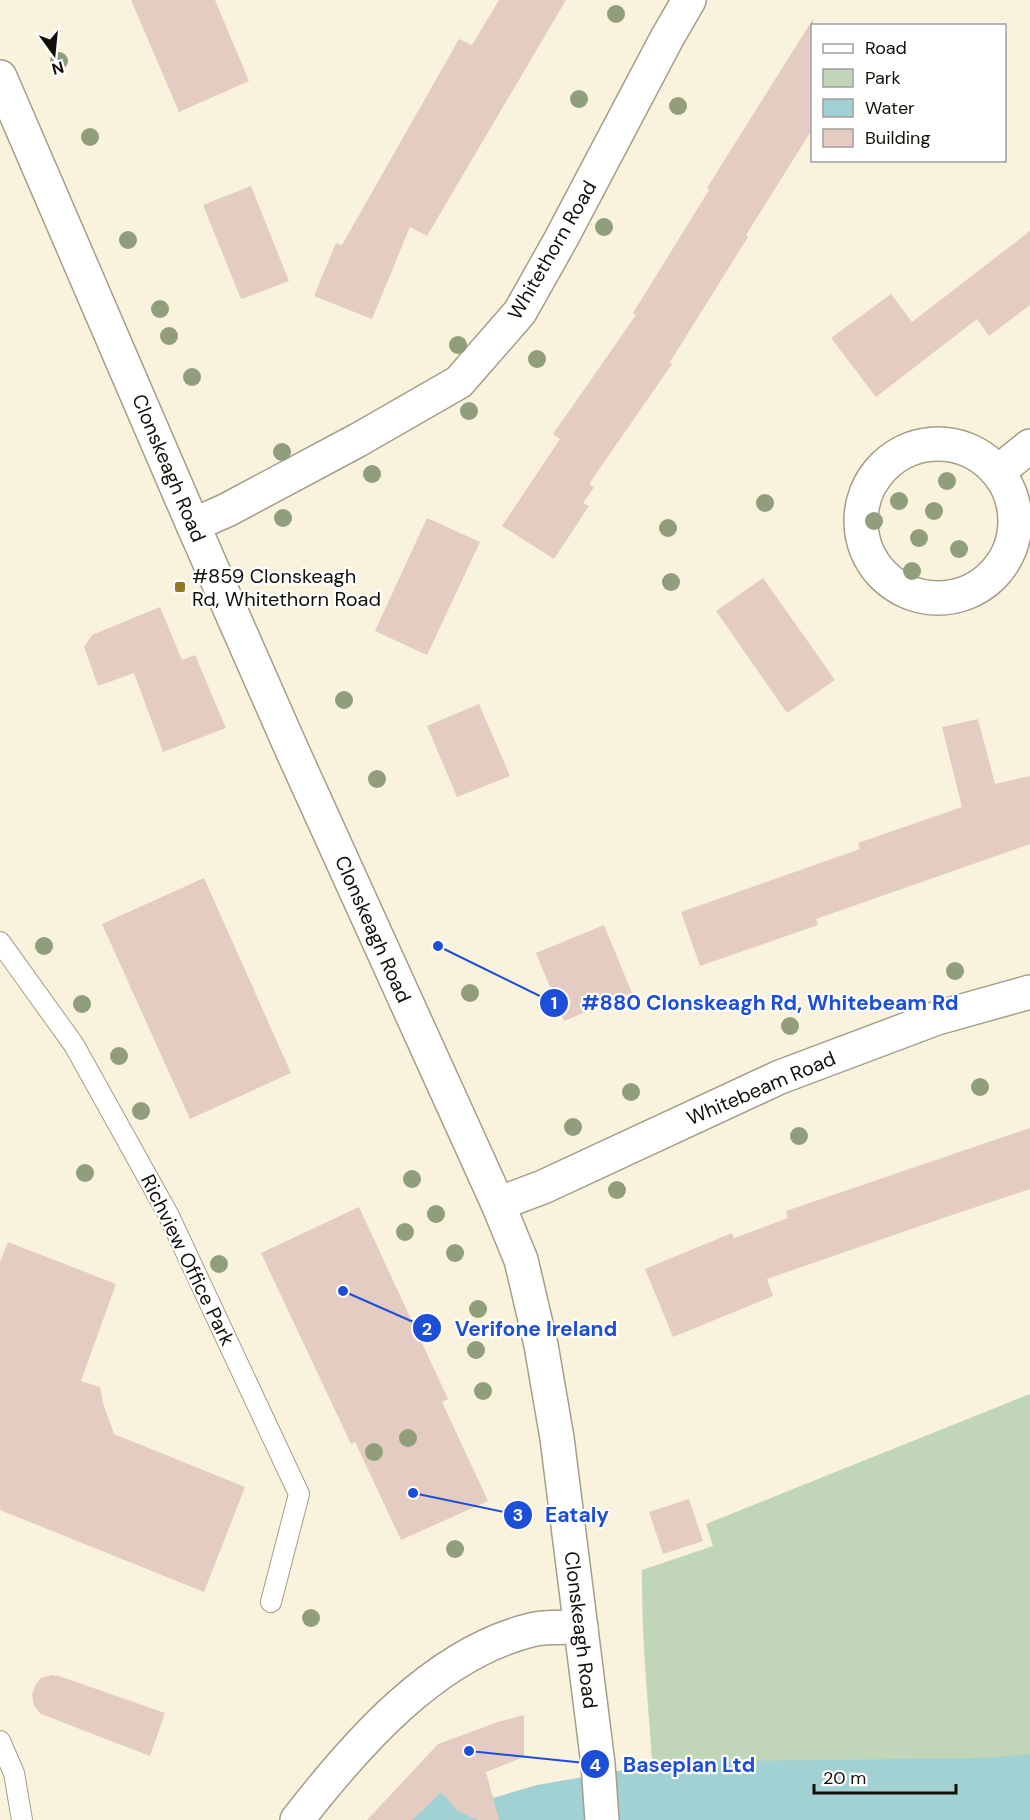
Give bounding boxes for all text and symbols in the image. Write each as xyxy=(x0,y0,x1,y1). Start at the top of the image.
north arrow xyxy=(24,24,84,84)
legend xyxy=(811,24,1006,162)
text: Road xyxy=(865,36,907,60)
text: N xyxy=(49,56,66,80)
text: Park xyxy=(865,66,901,90)
text: Water xyxy=(865,96,915,120)
text: Building xyxy=(865,126,930,150)
street label: Whitethorn Road xyxy=(502,176,602,324)
street label: Clonskeagh Road xyxy=(126,390,212,546)
place label: #859 Clonskeagh Rd, Whitethorn Road xyxy=(192,563,381,612)
marker: #859 Clonskeagh Rd, Whitethorn Road xyxy=(173,580,187,594)
street label: Clonskeagh Road xyxy=(329,851,417,1007)
callout: #880 Clonskeagh Rd, Whitebeam Rd xyxy=(539,983,970,1022)
text: #880 Clonskeagh Rd, Whitebeam Rd xyxy=(582,989,958,1017)
text: 1 xyxy=(551,991,557,1015)
street label: Whitebeam Road xyxy=(683,1045,839,1131)
street label: Richview Office Park xyxy=(135,1170,241,1350)
callout: Verifone Ireland xyxy=(412,1309,629,1348)
text: Verifone Ireland xyxy=(455,1315,617,1343)
text: 2 xyxy=(422,1317,432,1341)
callout: Eataly xyxy=(503,1495,621,1534)
text: Eataly xyxy=(545,1501,609,1529)
text: 3 xyxy=(513,1503,523,1527)
street label: Clonskeagh Road xyxy=(558,1550,604,1710)
callout: Baseplan Ltd xyxy=(580,1745,767,1784)
text: Baseplan Ltd xyxy=(623,1751,755,1779)
text: 4 xyxy=(589,1753,601,1777)
scale bar xyxy=(814,1757,956,1795)
text: 20 m xyxy=(823,1766,866,1790)

